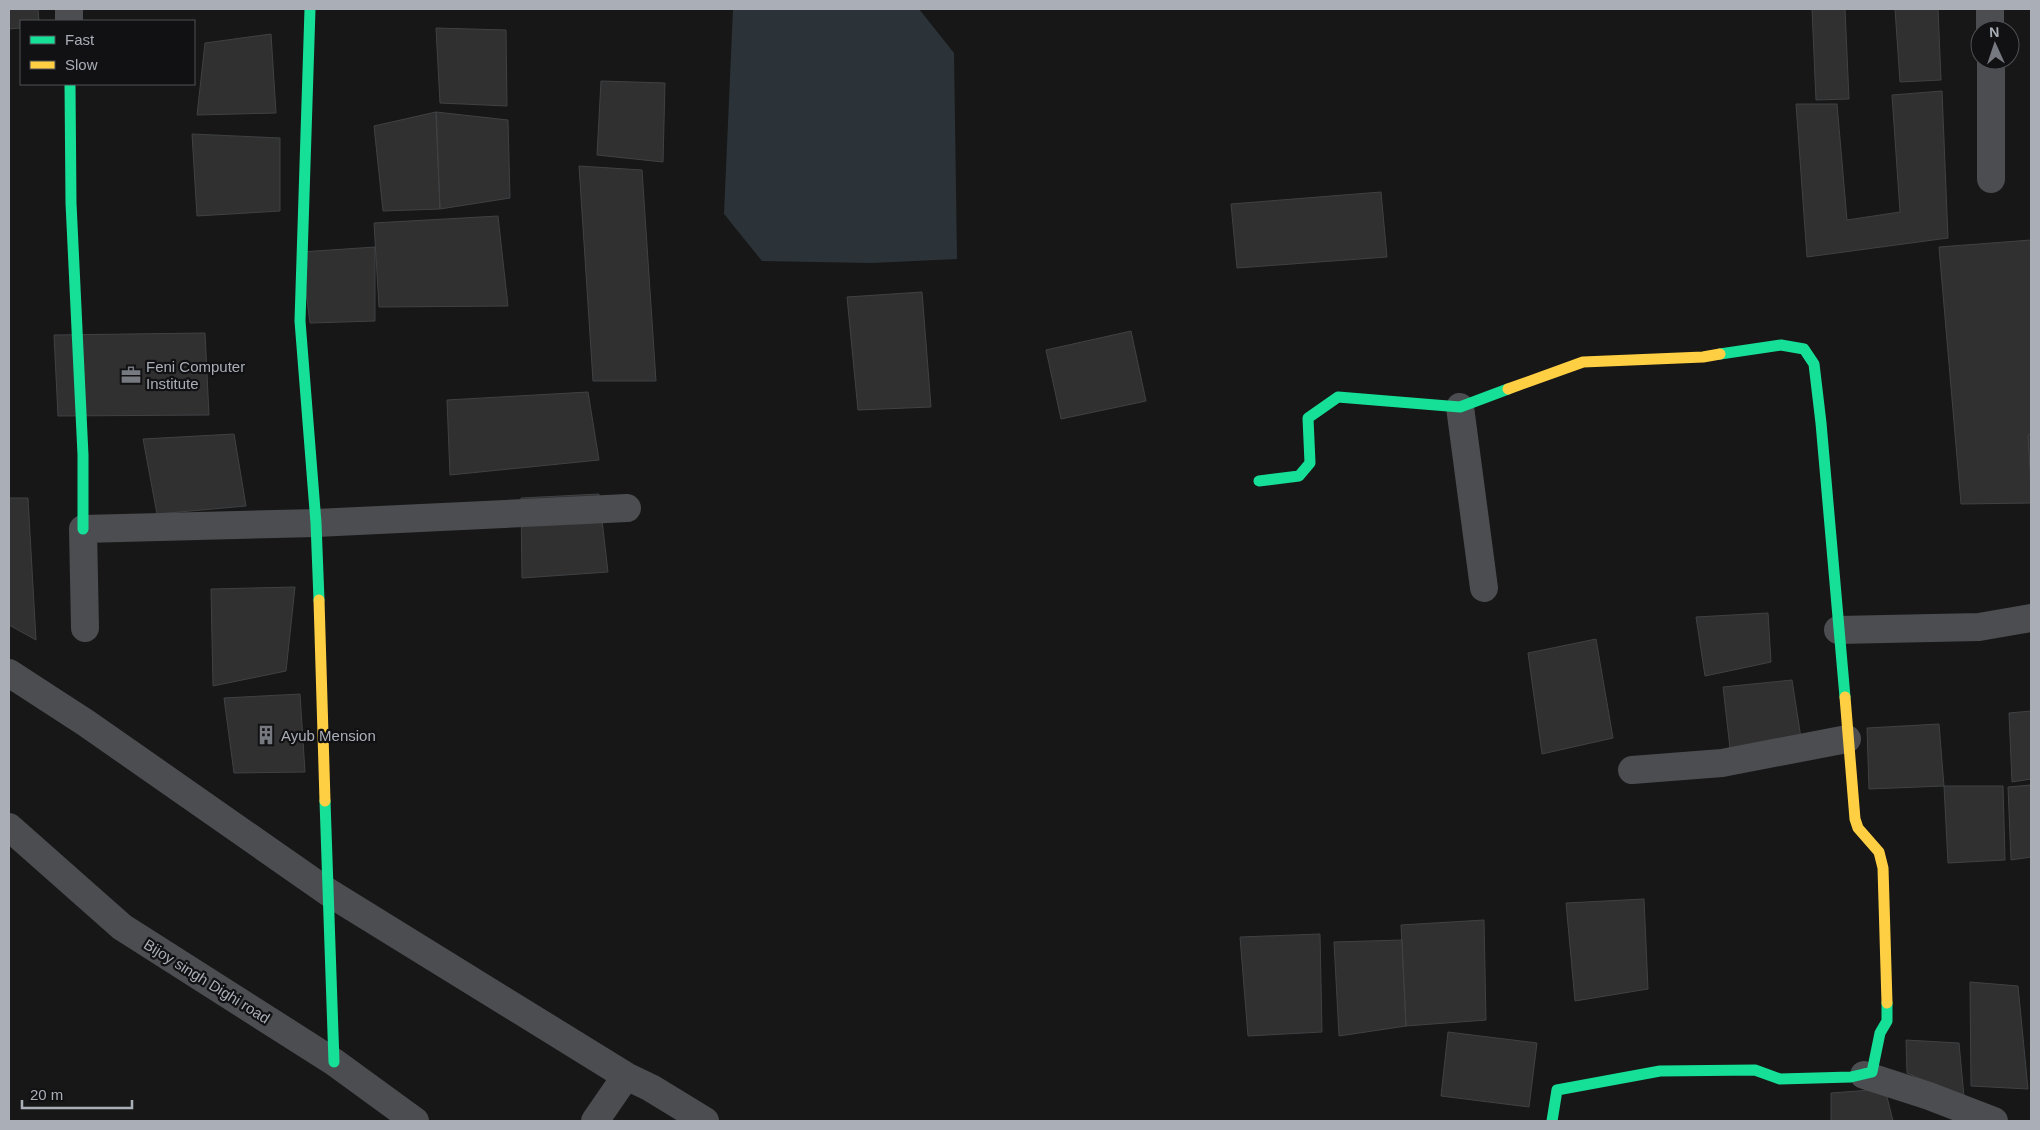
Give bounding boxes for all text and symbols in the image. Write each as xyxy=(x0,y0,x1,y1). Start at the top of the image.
legend xyxy=(20,20,195,85)
north arrow xyxy=(1970,20,2020,70)
text: N xyxy=(1989,24,2000,40)
text: Fast xyxy=(65,31,95,48)
text: Slow xyxy=(65,56,98,73)
place label: Feni Computer Institute xyxy=(146,358,245,392)
office icon: Feni Computer Institute xyxy=(120,364,142,386)
building icon: Ayub Mension xyxy=(255,724,277,746)
place label: Ayub Mension xyxy=(281,727,376,744)
street label: Bijoy singh Dighi road xyxy=(141,935,273,1027)
scale bar xyxy=(22,1078,132,1110)
text: 20 m xyxy=(30,1086,63,1103)

